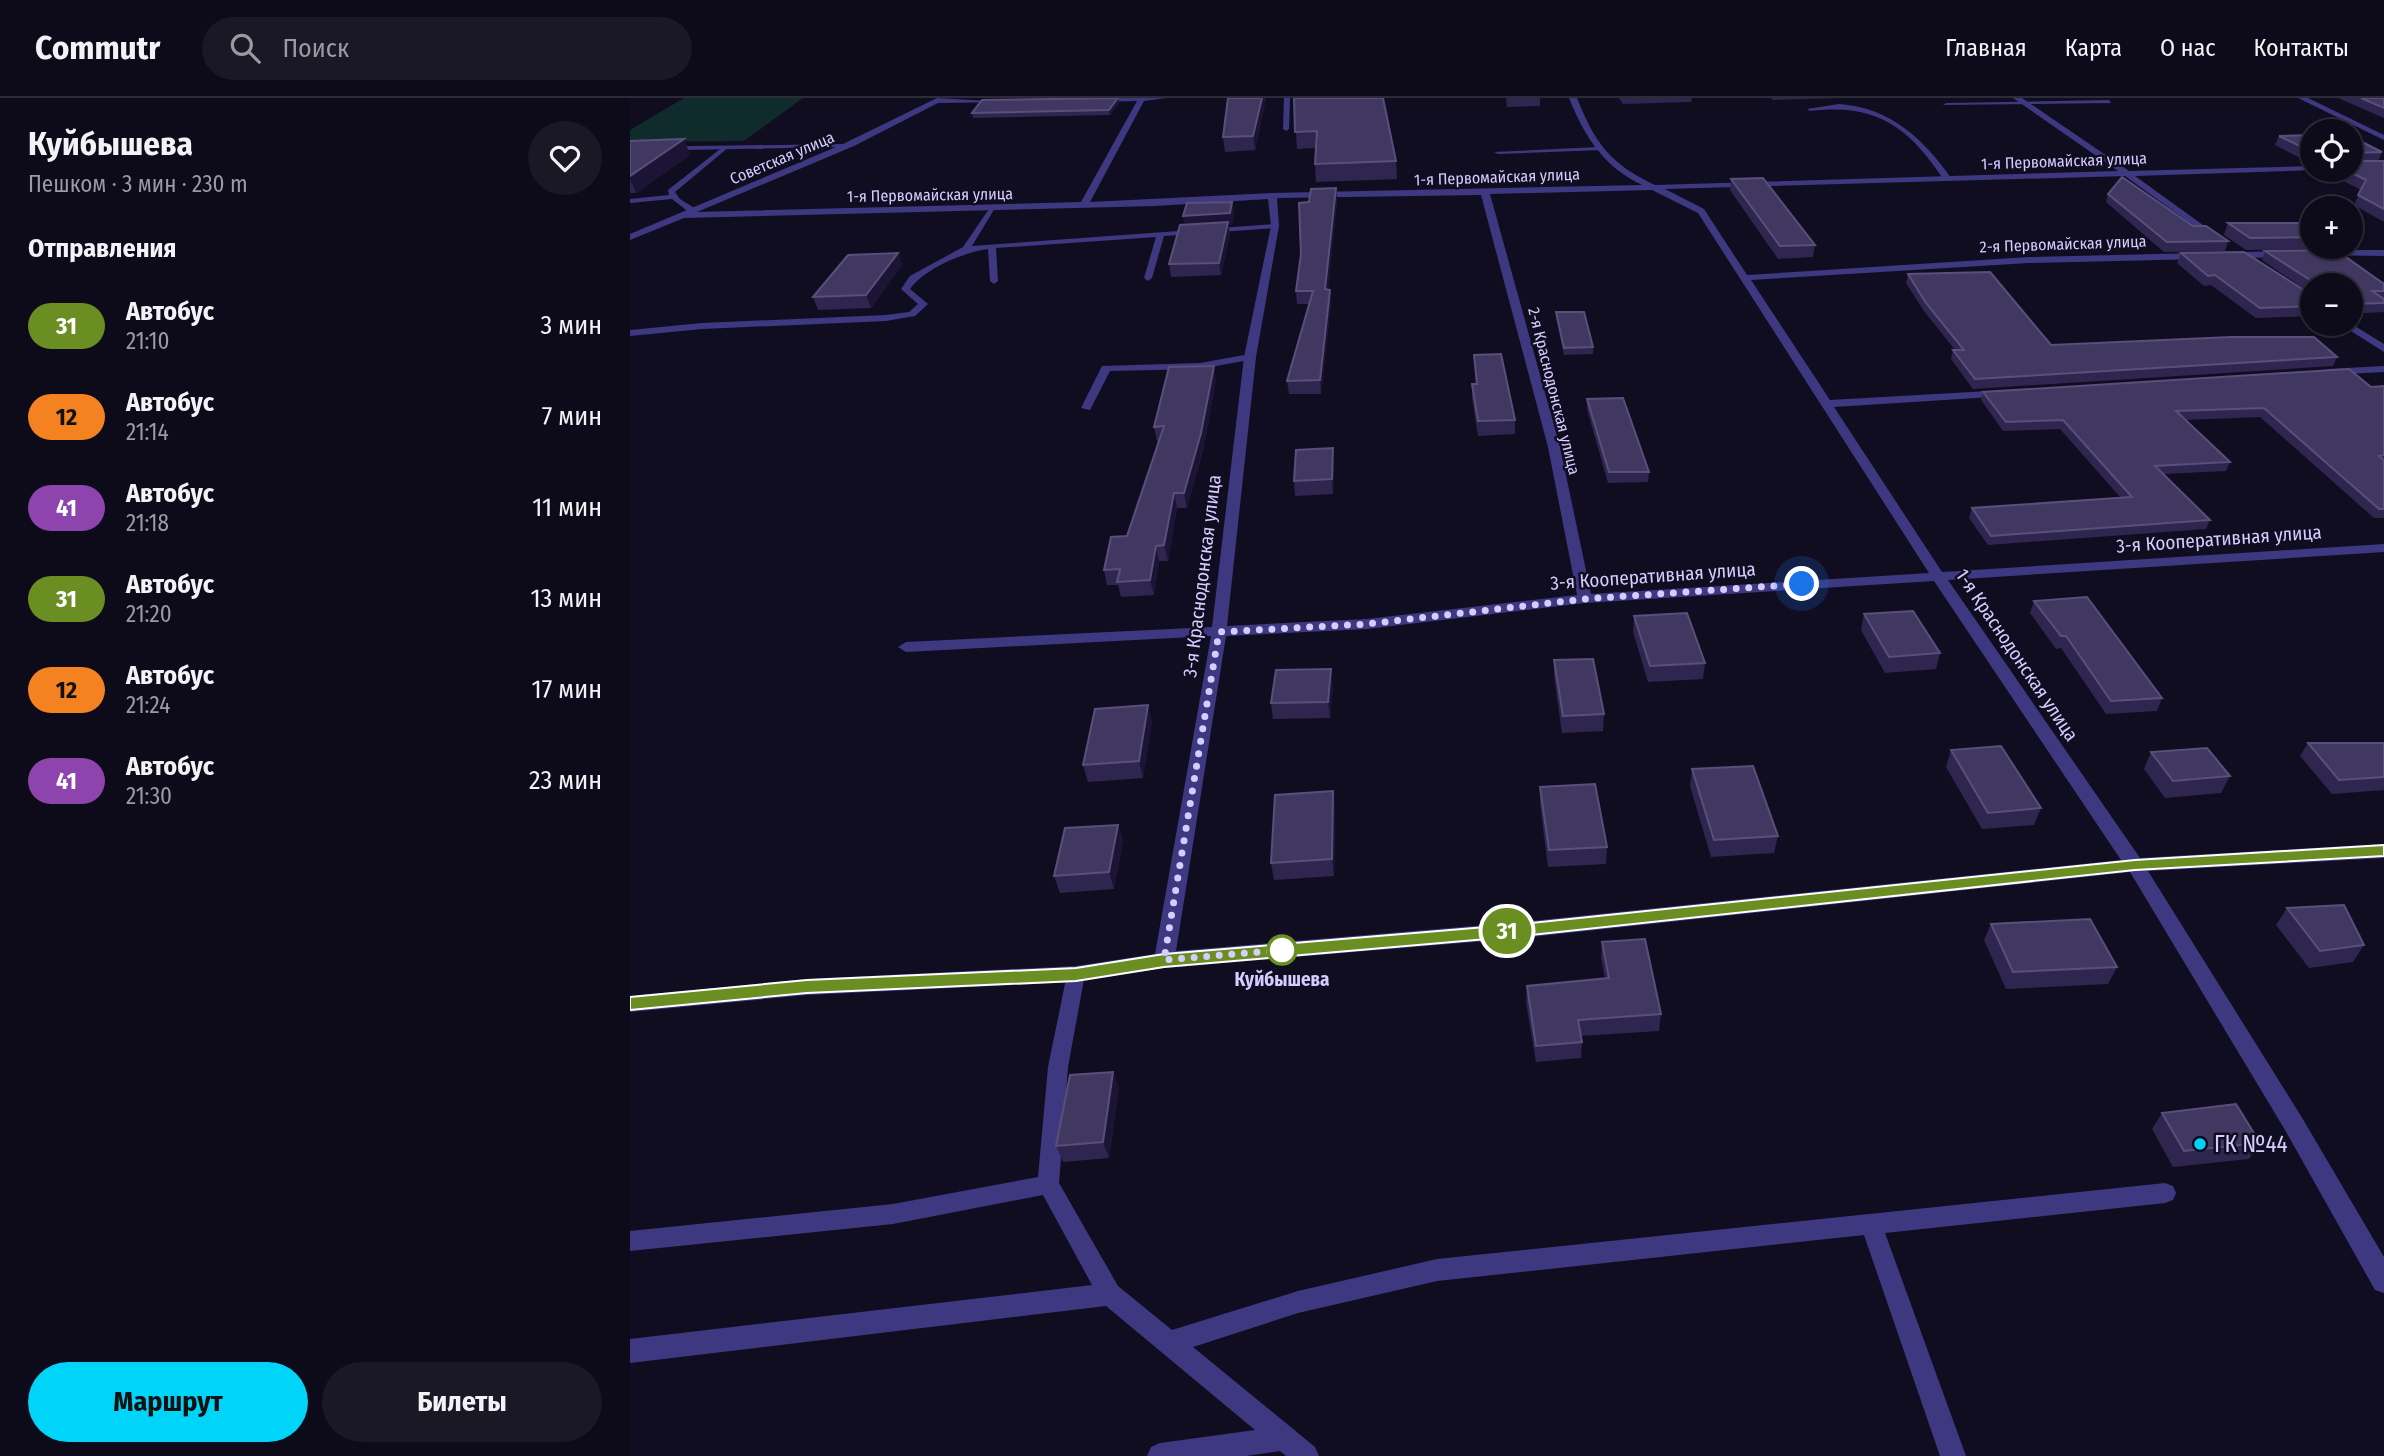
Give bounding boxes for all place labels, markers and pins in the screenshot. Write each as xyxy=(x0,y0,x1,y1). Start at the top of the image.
marker: Куйбышева xyxy=(1267,935,1297,965)
place label: Куйбышева xyxy=(1235,968,1329,991)
place label: ГК №44 xyxy=(2214,1130,2288,1158)
marker: ГК №44 xyxy=(2192,1136,2208,1152)

